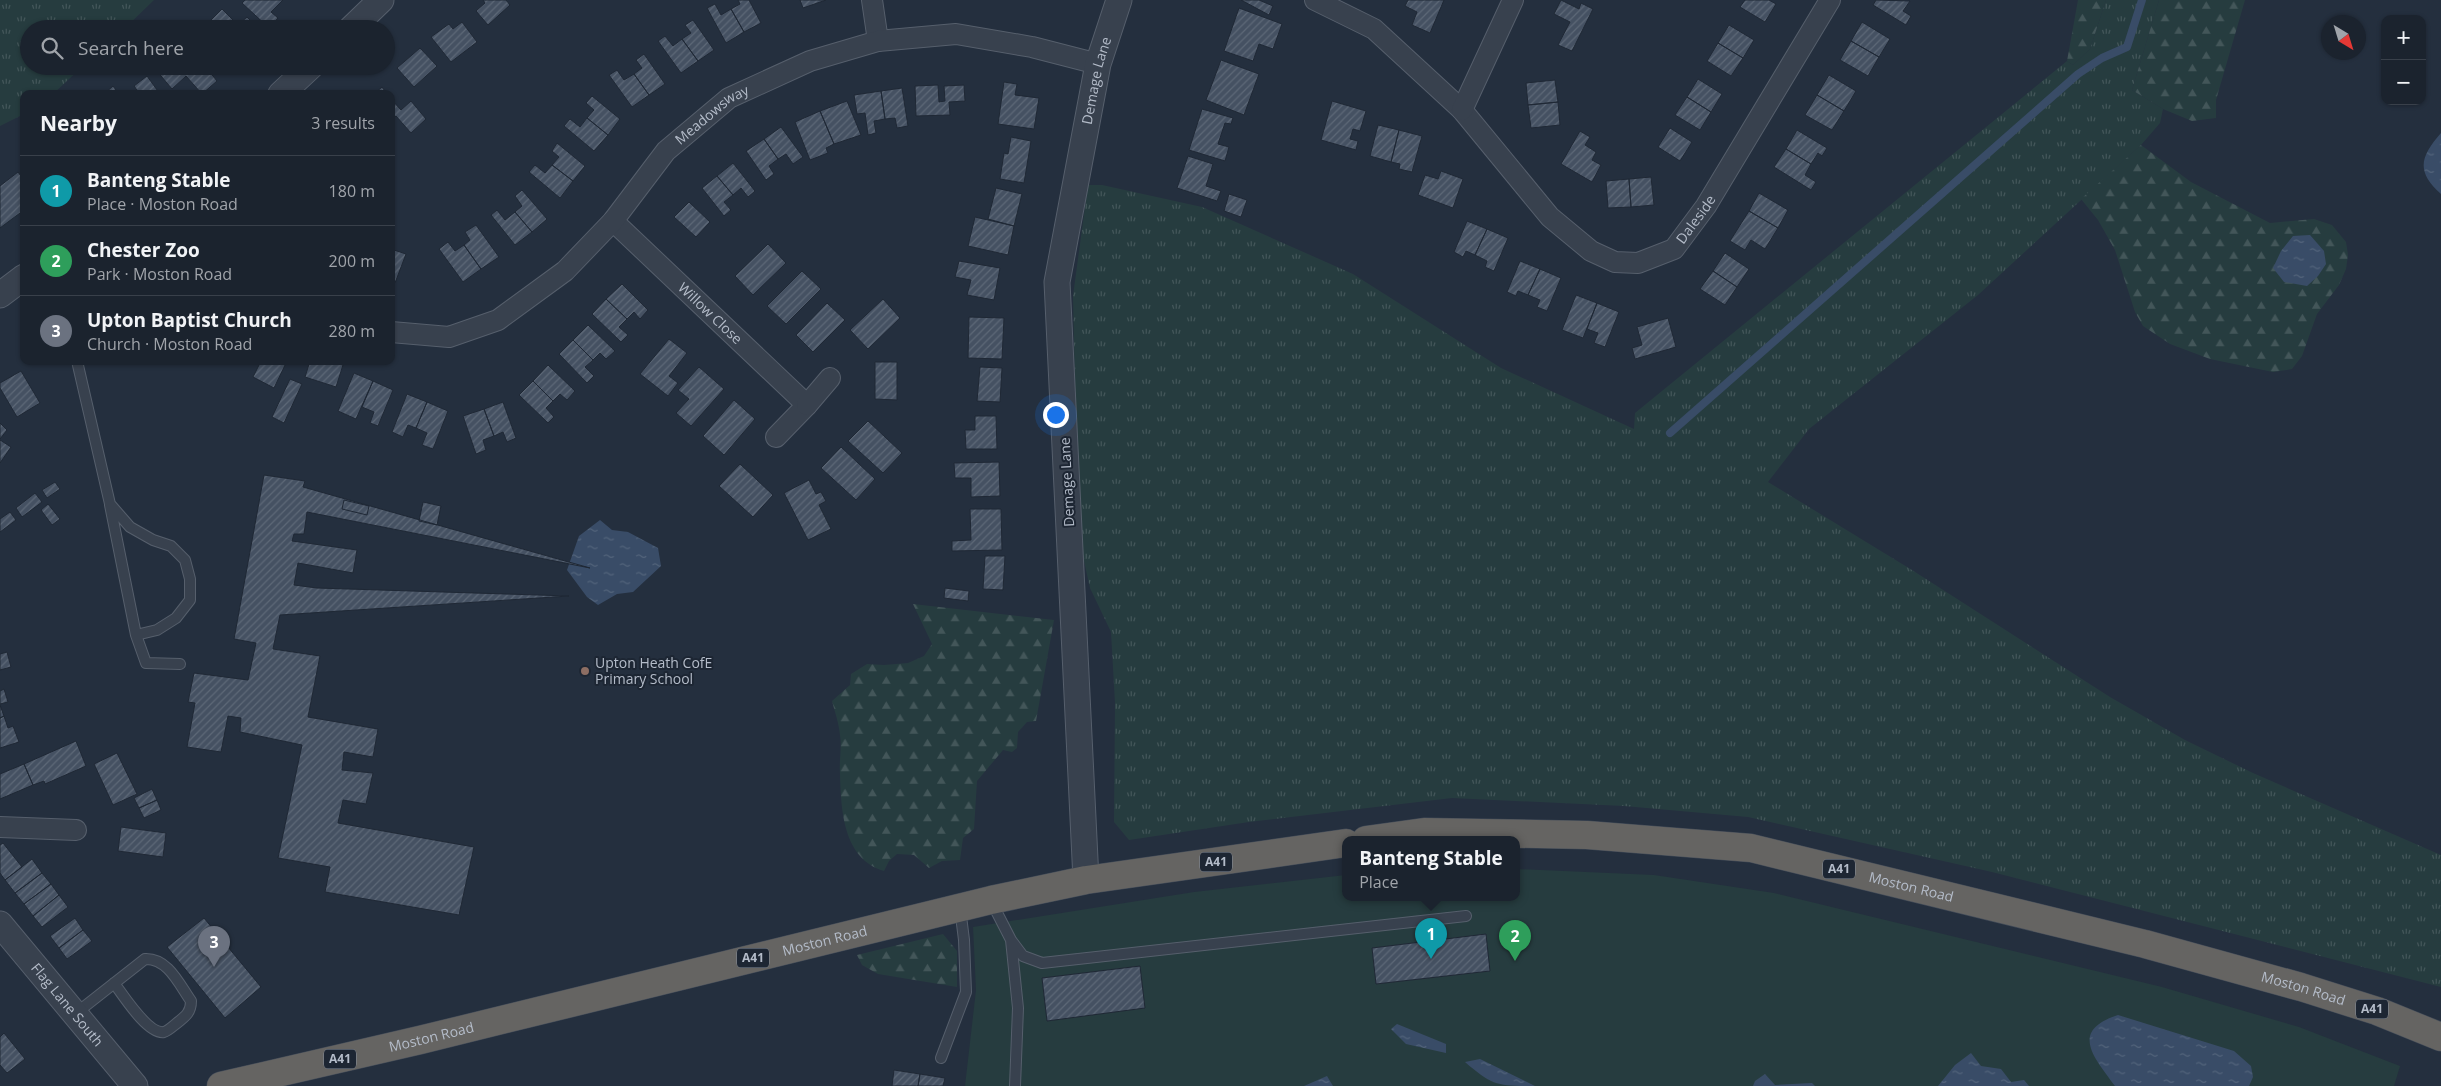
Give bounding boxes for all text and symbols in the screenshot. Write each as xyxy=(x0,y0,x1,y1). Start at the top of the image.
north arrow xyxy=(2321,15,2366,60)
map controls xyxy=(2381,15,2426,105)
button: + xyxy=(2381,15,2426,60)
search box xyxy=(20,20,395,75)
icon: search xyxy=(38,34,66,62)
street label: Demage Lane xyxy=(1077,34,1115,126)
text: Search here xyxy=(78,35,184,61)
button: − xyxy=(2381,60,2426,105)
street label: Meadowsway xyxy=(671,80,752,148)
text: Nearby xyxy=(40,109,117,137)
text: 3 results xyxy=(311,112,375,134)
text: Banteng Stable xyxy=(87,167,231,193)
text: 1 xyxy=(51,180,61,202)
text: 180 m xyxy=(329,180,375,202)
street label: Daleside xyxy=(1671,191,1720,247)
text: Place · Moston Road xyxy=(87,193,238,215)
text: Chester Zoo xyxy=(87,237,200,263)
text: 2 xyxy=(51,250,61,272)
text: 200 m xyxy=(329,250,375,272)
text: Park · Moston Road xyxy=(87,263,232,285)
street label: Willow Close xyxy=(674,278,747,348)
text: Upton Baptist Church xyxy=(87,307,292,333)
text: 3 xyxy=(51,320,61,342)
text: 280 m xyxy=(329,320,375,342)
text: Church · Moston Road xyxy=(87,333,252,355)
your location xyxy=(1043,402,1069,428)
street label: Demage Lane xyxy=(1055,437,1078,527)
place label: Upton Heath CofE Primary School xyxy=(595,653,712,688)
marker: Upton Heath CofE Primary School xyxy=(579,665,591,677)
popup xyxy=(1342,836,1520,901)
text: Banteng Stable xyxy=(1359,845,1503,871)
road number: A41 xyxy=(1200,852,1232,872)
road number: A41 xyxy=(1823,860,1855,879)
street label: Moston Road xyxy=(1867,867,1956,906)
text: Place xyxy=(1359,871,1398,893)
pin: 1 xyxy=(1415,918,1447,959)
pin: 2 xyxy=(1499,920,1531,961)
street label: Moston Road xyxy=(780,921,869,960)
pin: 3 xyxy=(198,926,230,967)
road number: A41 xyxy=(737,948,769,968)
street label: Flag Lane South xyxy=(27,959,108,1050)
street label: Moston Road xyxy=(2259,967,2348,1009)
road number: A41 xyxy=(2356,1000,2388,1019)
street label: Moston Road xyxy=(387,1017,476,1056)
road number: A41 xyxy=(324,1050,356,1068)

